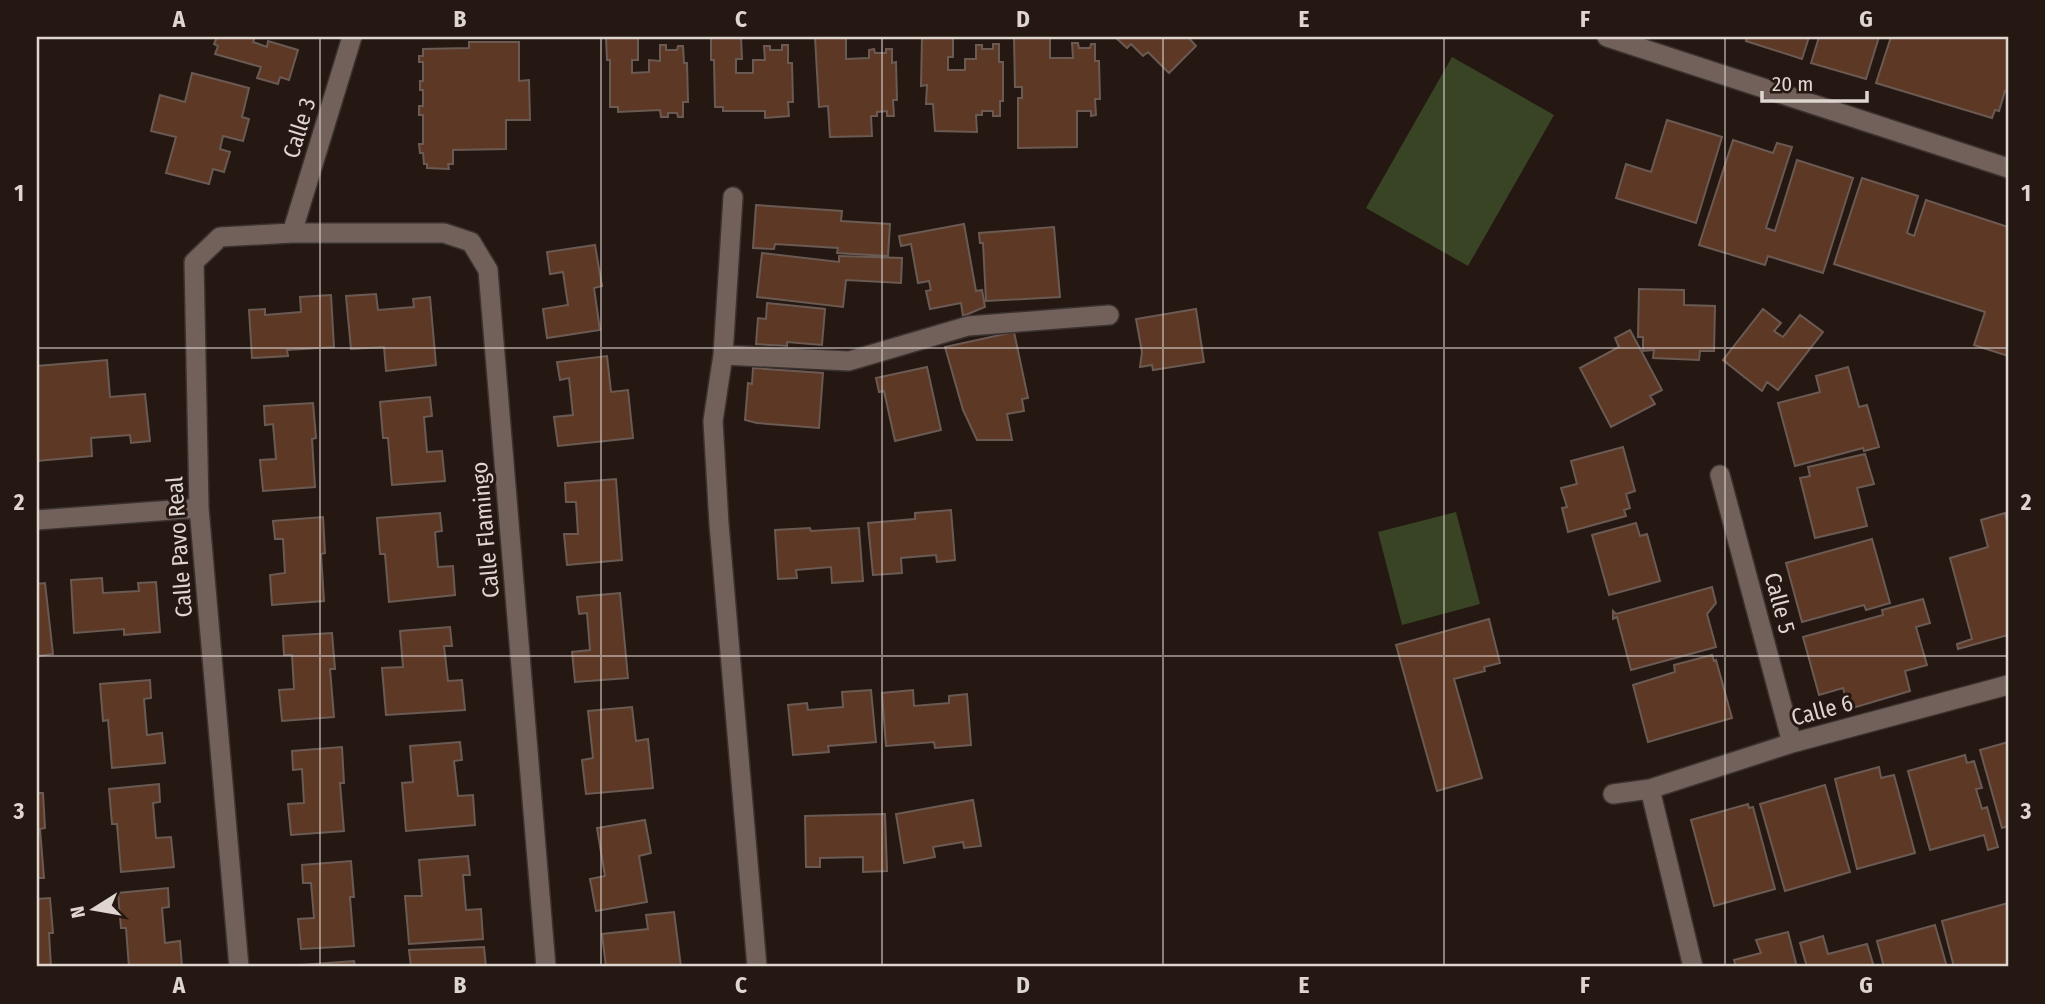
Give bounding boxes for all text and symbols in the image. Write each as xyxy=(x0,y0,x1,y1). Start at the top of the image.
text: A xyxy=(172,5,186,33)
text: B xyxy=(454,5,467,33)
text: C xyxy=(735,5,747,33)
text: D xyxy=(1016,5,1030,33)
text: E xyxy=(1299,5,1310,33)
text: F xyxy=(1580,5,1590,33)
text: G xyxy=(1859,5,1873,33)
scale bar xyxy=(1762,60,1867,104)
text: 20 m xyxy=(1772,71,1813,97)
street label: Calle 3 xyxy=(277,94,321,162)
text: 1 xyxy=(14,179,24,207)
text: 1 xyxy=(2021,179,2031,207)
street label: Calle Flamingo xyxy=(465,461,505,599)
street label: Calle Pavo Real xyxy=(160,476,198,618)
text: 2 xyxy=(13,488,25,516)
text: 2 xyxy=(2020,488,2032,516)
street label: Calle 5 xyxy=(1758,570,1802,636)
street label: Calle 6 xyxy=(1788,688,1856,732)
text: 3 xyxy=(13,797,25,825)
text: 3 xyxy=(2020,797,2032,825)
north arrow xyxy=(60,874,130,944)
text: N xyxy=(65,904,90,920)
text: A xyxy=(172,971,186,999)
text: B xyxy=(454,971,467,999)
text: C xyxy=(735,971,747,999)
text: D xyxy=(1016,971,1030,999)
text: E xyxy=(1299,971,1310,999)
text: F xyxy=(1580,971,1590,999)
text: G xyxy=(1859,971,1873,999)

